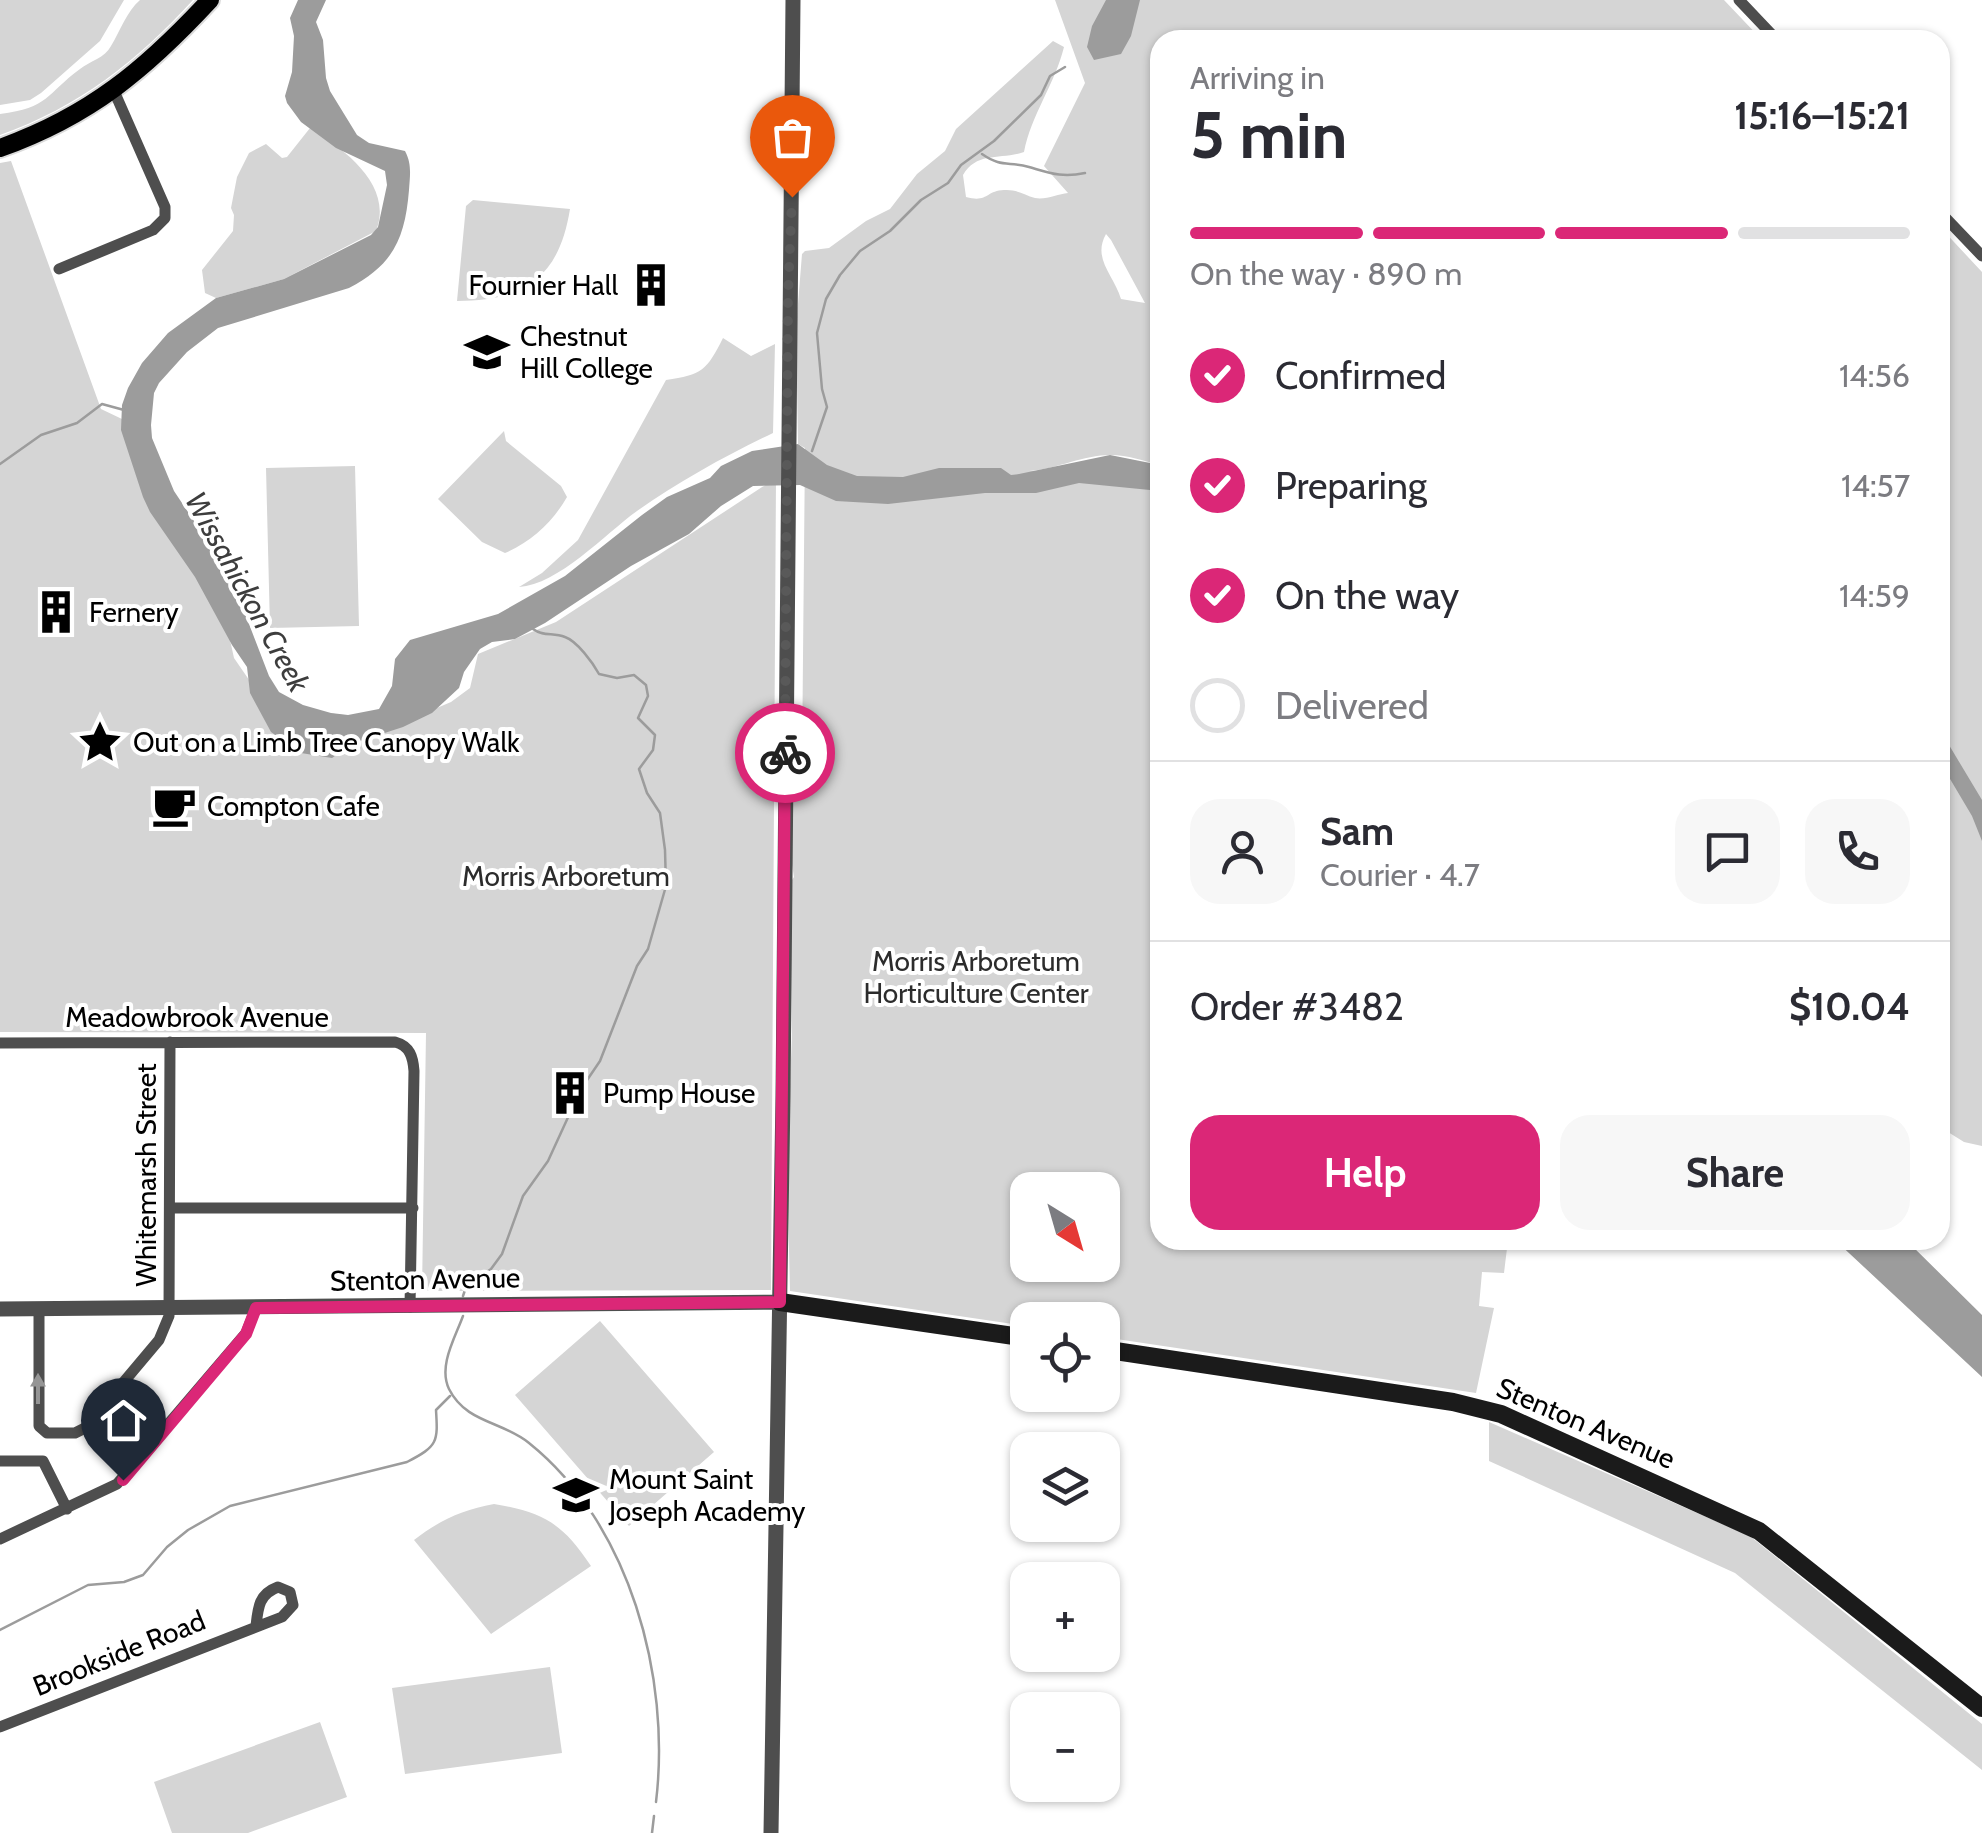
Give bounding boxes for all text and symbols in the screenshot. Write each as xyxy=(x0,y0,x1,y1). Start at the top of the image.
text: Arriving in xyxy=(1190,58,1325,97)
text: 15:16–15:21 xyxy=(1734,92,1910,139)
pin xyxy=(750,95,835,198)
text: 5 min xyxy=(1190,95,1348,174)
icon: bag xyxy=(765,110,820,165)
text: On the way · 890 m xyxy=(1190,254,1462,293)
building icon: Fournier Hall xyxy=(627,261,675,309)
place label: Fournier Hall xyxy=(468,268,618,302)
place label: Chestnut Hill College xyxy=(520,319,653,385)
school or university icon: Chestnut Hill College xyxy=(463,328,511,376)
icon: check xyxy=(1190,348,1245,403)
text: Confirmed xyxy=(1275,352,1446,399)
text: 14:56 xyxy=(1839,356,1910,395)
icon: check xyxy=(1190,458,1245,513)
text: Preparing xyxy=(1275,462,1427,509)
text: 14:57 xyxy=(1841,466,1910,505)
water label: Wissahickon Creek xyxy=(177,485,318,699)
icon: check xyxy=(1190,568,1245,623)
text: On the way xyxy=(1275,572,1459,619)
text: 14:59 xyxy=(1839,576,1910,615)
building icon: Fernery xyxy=(32,588,80,636)
place label: Fernery xyxy=(89,595,179,629)
text: Delivered xyxy=(1275,682,1429,729)
courier xyxy=(735,703,835,803)
place icon: Out on a Limb Tree Canopy Walk xyxy=(76,718,124,766)
place label: Out on a Limb Tree Canopy Walk xyxy=(133,725,520,759)
icon: bike xyxy=(758,726,813,781)
cafe icon: Compton Cafe xyxy=(150,782,198,830)
place label: Compton Cafe xyxy=(207,789,380,823)
button: person xyxy=(1190,799,1295,904)
button: chat xyxy=(1675,799,1780,904)
button: phone xyxy=(1805,799,1910,904)
text: Sam xyxy=(1320,808,1394,855)
text: Courier · 4.7 xyxy=(1320,855,1480,894)
park label: Morris Arboretum xyxy=(462,859,670,893)
park label: Morris Arboretum Horticulture Center xyxy=(863,944,1089,1010)
text: Order #3482 xyxy=(1190,983,1404,1030)
text: $10.04 xyxy=(1789,983,1910,1030)
street label: Meadowbrook Avenue xyxy=(65,1000,329,1034)
street label: Whitemarsh Street xyxy=(129,1063,163,1287)
building icon: Pump House xyxy=(546,1069,594,1117)
place label: Pump House xyxy=(603,1076,755,1110)
button: Help xyxy=(1190,1115,1540,1230)
button: Share xyxy=(1560,1115,1910,1230)
north arrow xyxy=(1010,1172,1120,1282)
map controls xyxy=(1010,1172,1120,1802)
street label: Stenton Avenue xyxy=(329,1260,521,1298)
button: locate xyxy=(1010,1302,1120,1412)
street label: Stenton Avenue xyxy=(1492,1370,1680,1476)
one-way arrow xyxy=(30,1372,46,1404)
pin xyxy=(81,1378,166,1481)
icon: home xyxy=(96,1393,151,1448)
button: layers xyxy=(1010,1432,1120,1542)
place label: Mount Saint Joseph Academy xyxy=(608,1462,805,1528)
school or university icon: Mount Saint Joseph Academy xyxy=(552,1471,600,1519)
button: + xyxy=(1010,1562,1120,1672)
street label: Brookside Road xyxy=(28,1603,210,1703)
button: − xyxy=(1010,1692,1120,1802)

